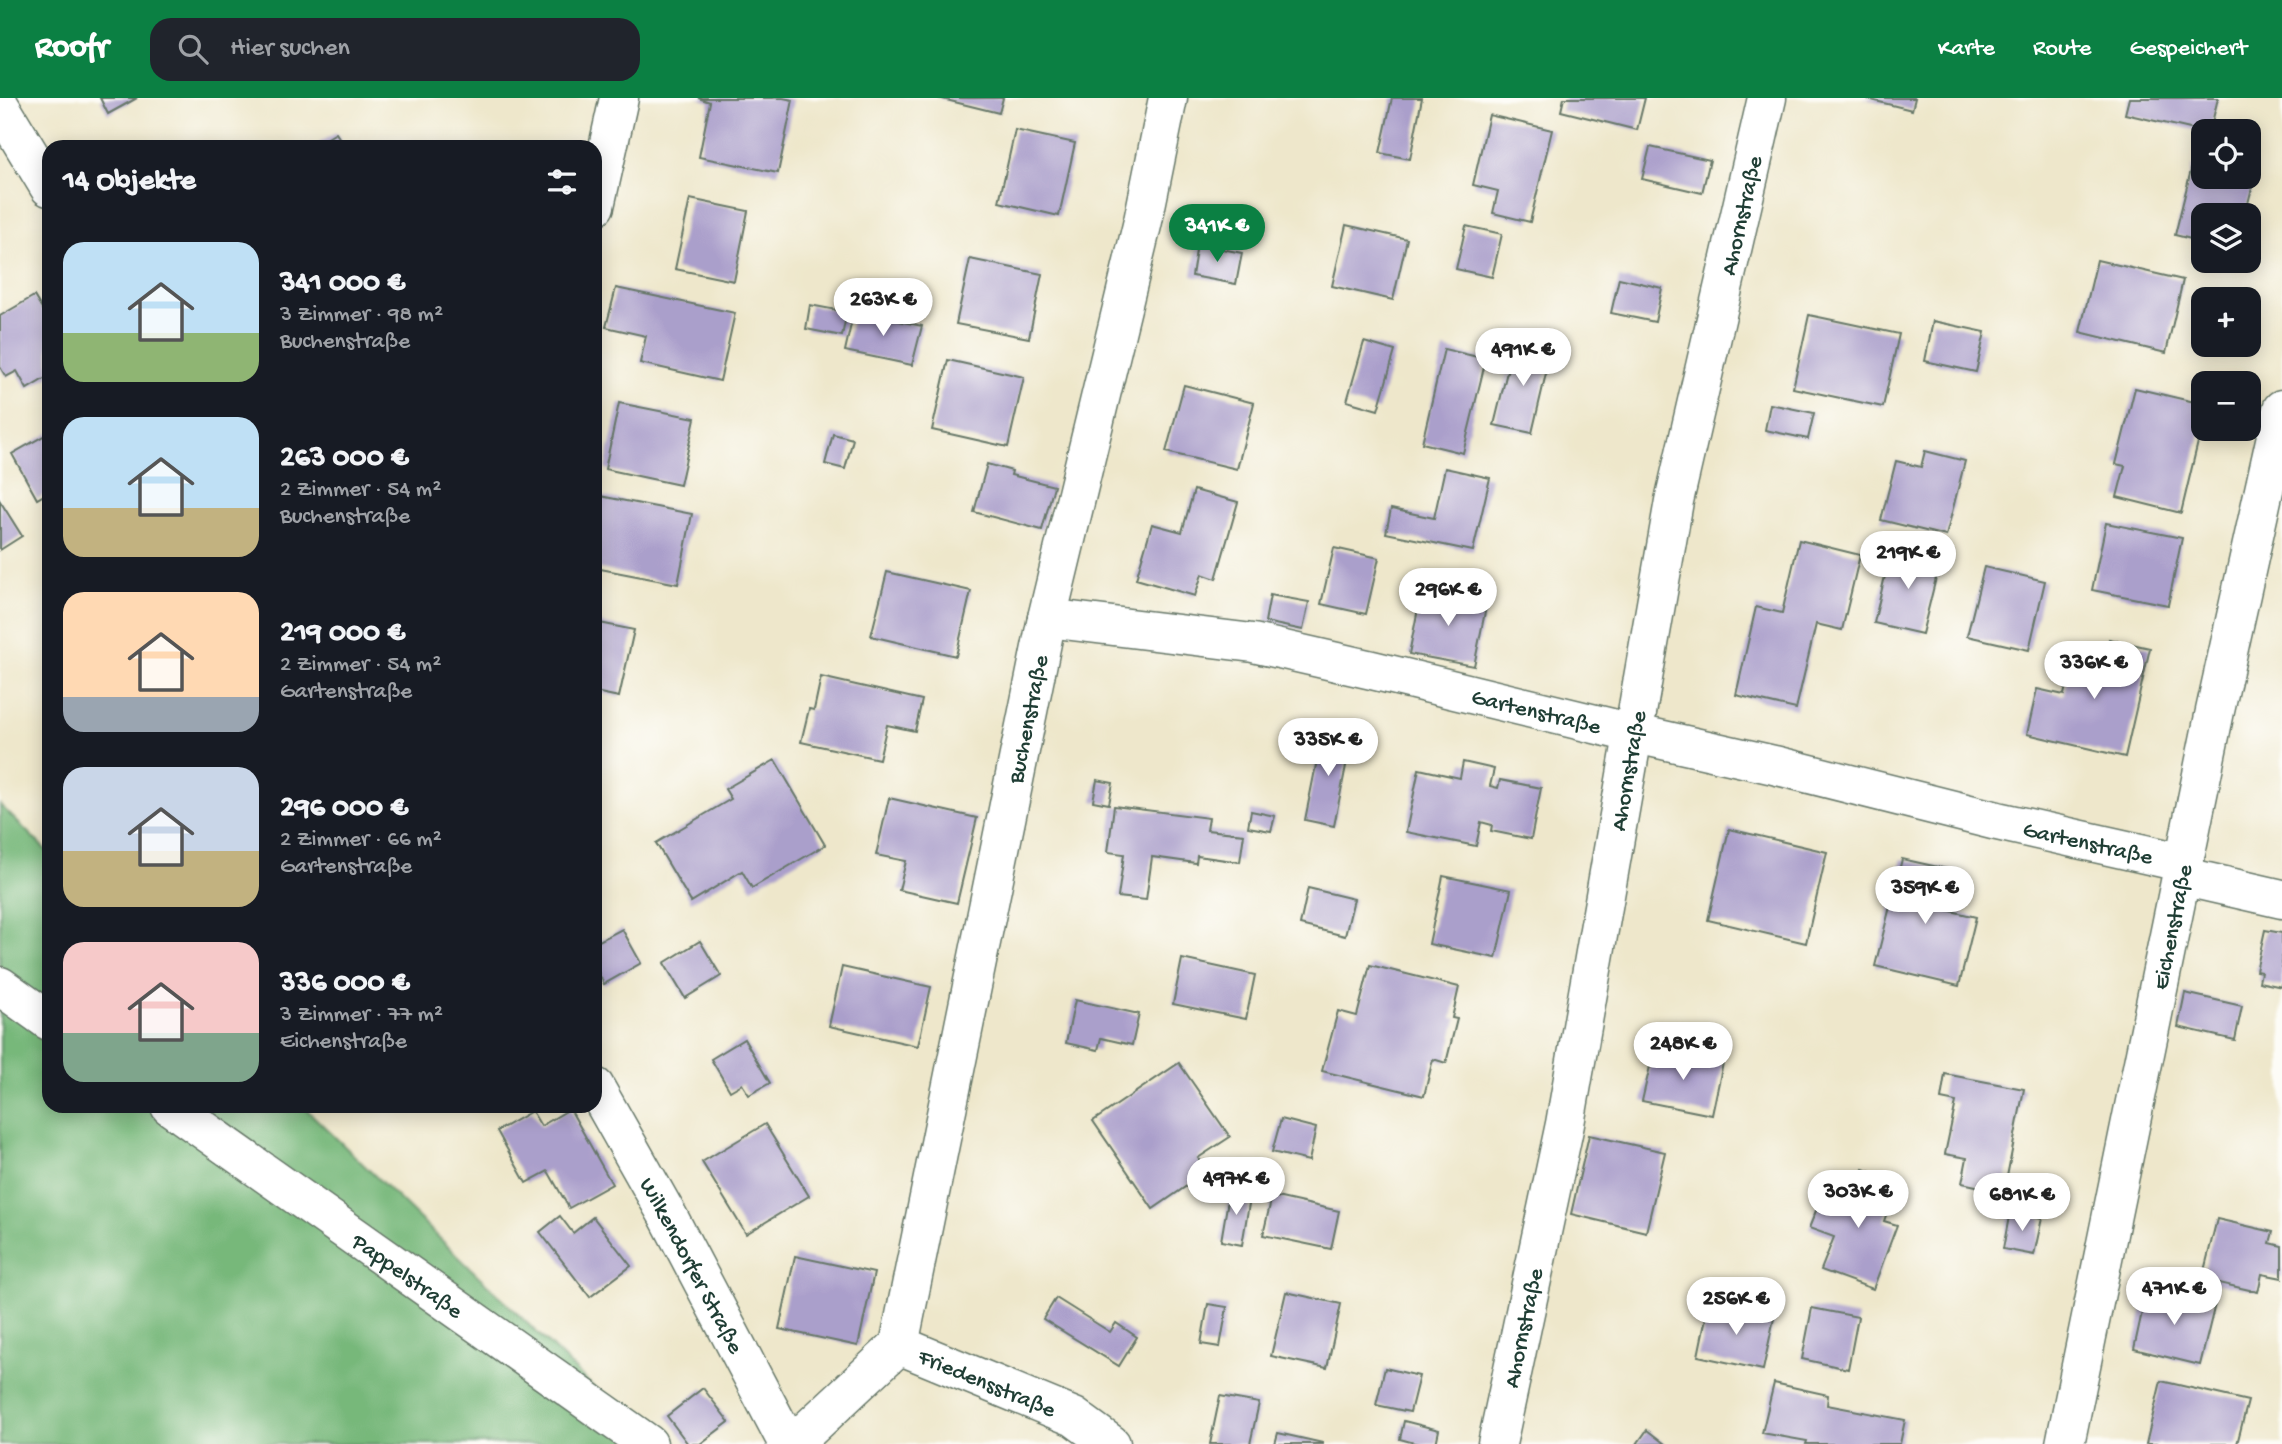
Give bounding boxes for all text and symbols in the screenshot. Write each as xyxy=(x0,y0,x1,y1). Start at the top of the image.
search box xyxy=(150,18,640,81)
text: Roofr xyxy=(35,30,108,68)
icon: search xyxy=(174,30,212,68)
text: Hier suchen xyxy=(230,34,350,65)
text: Karte xyxy=(1938,35,1995,64)
text: Route xyxy=(2033,35,2092,64)
text: Gespeichert xyxy=(2130,35,2247,64)
map controls xyxy=(2191,119,2261,441)
button: locate xyxy=(2191,119,2261,189)
street label: Ahornstraße xyxy=(1717,153,1770,278)
icon: filters xyxy=(543,163,581,201)
text: 14 Objekte xyxy=(63,165,196,200)
button: layers xyxy=(2191,203,2261,273)
pin: 341K € xyxy=(1160,204,1274,264)
text: 341K € xyxy=(1185,213,1249,240)
text: 341 000 € xyxy=(280,267,405,302)
icon: home xyxy=(119,270,203,354)
pin: 263K € xyxy=(826,278,940,338)
text: 263K € xyxy=(850,287,916,314)
button: + xyxy=(2191,287,2261,357)
text: 3 Zimmer · 98 m² xyxy=(280,302,443,329)
pin: 491K € xyxy=(1466,328,1580,388)
text: Buchenstraße xyxy=(280,329,410,356)
text: 491K € xyxy=(1491,337,1555,364)
button: − xyxy=(2191,371,2261,441)
text: 263 000 € xyxy=(280,442,409,477)
icon: home xyxy=(119,445,203,529)
text: 2 Zimmer · 54 m² xyxy=(280,477,441,504)
text: Buchenstraße xyxy=(280,504,410,531)
pin: 219K € xyxy=(1851,532,1965,591)
text: 219K € xyxy=(1876,540,1940,567)
pin: 296K € xyxy=(1391,568,1505,628)
text: 296K € xyxy=(1415,577,1481,604)
text: 219 000 € xyxy=(280,617,405,652)
icon: home xyxy=(119,620,203,704)
pin: 336K € xyxy=(2037,642,2151,701)
text: 336K € xyxy=(2060,650,2128,677)
text: 2 Zimmer · 54 m² xyxy=(280,652,441,679)
street label: Buchenstraße xyxy=(1003,652,1056,787)
text: Gartenstraße xyxy=(280,679,412,706)
street label: Gartenstraße xyxy=(1468,685,1604,742)
street label: Ahornstraße xyxy=(1607,708,1654,833)
pin: 335K € xyxy=(1271,718,1385,778)
text: 335K € xyxy=(1294,727,1362,754)
text: 296 000 € xyxy=(280,792,408,827)
icon: home xyxy=(119,795,203,879)
street label: Gartenstraße xyxy=(2020,817,2156,873)
text: 2 Zimmer · 66 m² xyxy=(280,827,442,854)
text: Gartenstraße xyxy=(280,854,412,881)
street label: Eichenstraße xyxy=(2148,861,2200,992)
pin: 359K € xyxy=(1868,866,1982,926)
text: 359K € xyxy=(1891,875,1959,902)
text: 336 000 € xyxy=(280,967,410,1002)
icon: home xyxy=(119,970,203,1054)
text: 3 Zimmer · 77 m² xyxy=(280,1002,443,1029)
pin: 248K € xyxy=(1626,1023,1740,1082)
text: Eichenstraße xyxy=(280,1029,407,1056)
text: 248K € xyxy=(1650,1031,1716,1058)
pin: 497K € xyxy=(1179,1158,1293,1217)
text: 497K € xyxy=(1203,1166,1269,1193)
pin: 303K € xyxy=(1801,1170,1915,1230)
street label: Wilkendorfer Straße xyxy=(632,1174,748,1360)
pin: 681K € xyxy=(1965,1174,2079,1233)
text: 303K € xyxy=(1824,1179,1892,1206)
text: 681K € xyxy=(1989,1182,2055,1209)
street label: Pappelstraße xyxy=(345,1228,468,1327)
street label: Ahornstraße xyxy=(1499,1265,1551,1391)
pin: 471K € xyxy=(2117,1268,2231,1327)
text: 471K € xyxy=(2142,1276,2206,1303)
pin: 256K € xyxy=(1679,1278,1793,1337)
text: 256K € xyxy=(1703,1286,1769,1313)
street label: Friedensstraße xyxy=(913,1344,1060,1425)

